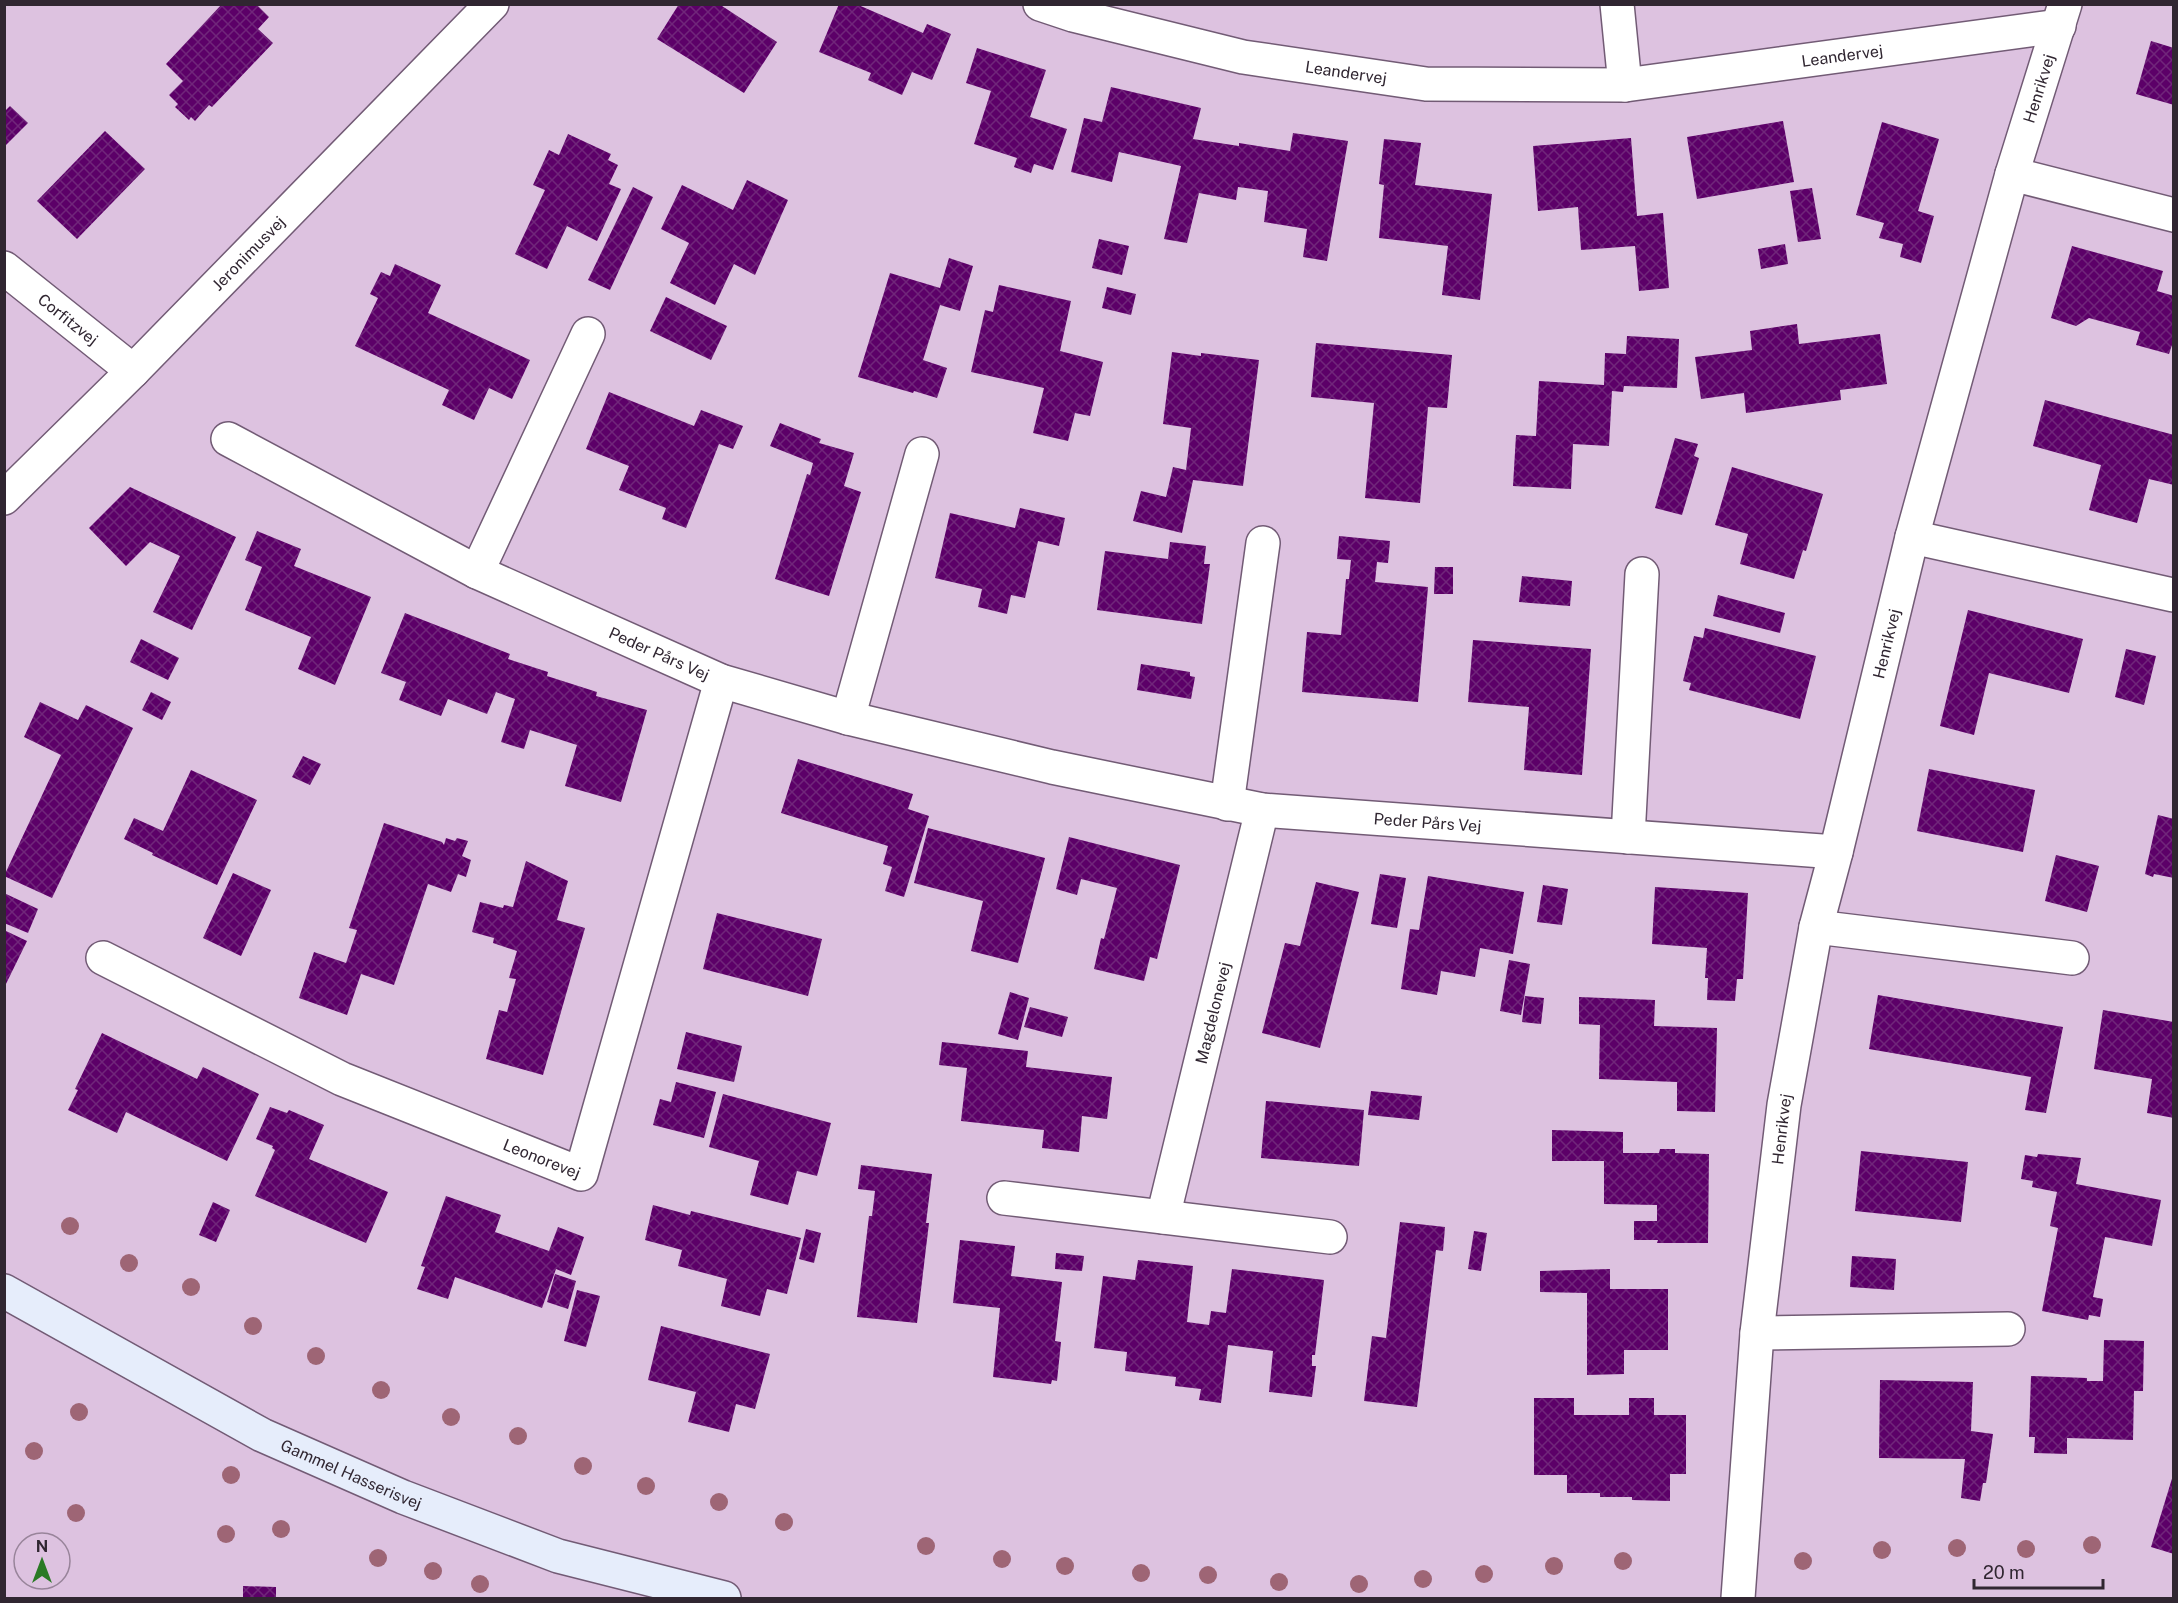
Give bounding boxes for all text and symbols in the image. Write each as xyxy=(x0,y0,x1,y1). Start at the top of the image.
street label: Leandervej xyxy=(1800,41,1884,71)
street label: Henrikvej xyxy=(2020,52,2059,125)
street label: Leandervej xyxy=(1304,57,1388,88)
street label: Jeronimusvej xyxy=(208,212,289,294)
street label: Corfitzvej xyxy=(34,290,102,349)
street label: Henrikvej xyxy=(1869,607,1904,681)
street label: Peder Pårs Vej xyxy=(606,623,712,685)
street label: Peder Pårs Vej xyxy=(1373,809,1482,836)
street label: Magdelonevej xyxy=(1192,960,1235,1066)
street label: Henrikvej xyxy=(1768,1092,1796,1166)
street label: Leonorevej xyxy=(500,1135,583,1183)
street label: Gammel Hasserisvej xyxy=(278,1435,424,1513)
north arrow xyxy=(12,1531,72,1591)
text: N xyxy=(36,1537,48,1556)
scale bar xyxy=(1974,1552,2103,1590)
text: 20 m xyxy=(1983,1562,2025,1583)

